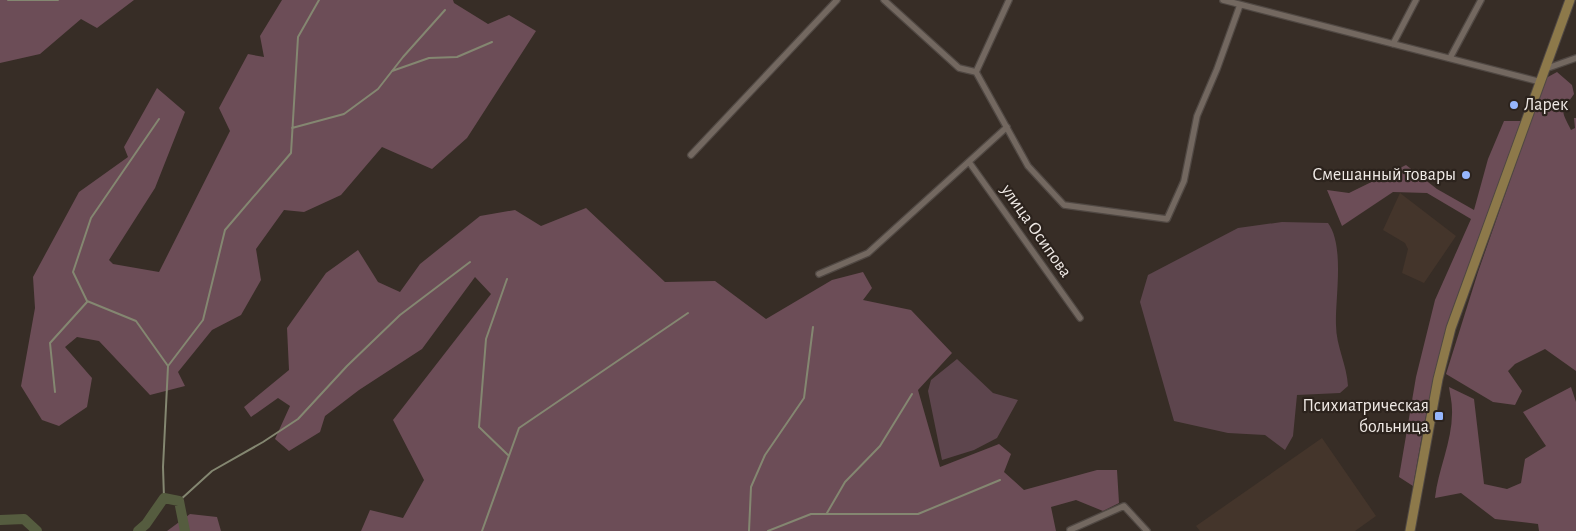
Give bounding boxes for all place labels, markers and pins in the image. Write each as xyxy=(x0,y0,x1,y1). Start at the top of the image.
place label: Ларек xyxy=(1524,96,1569,114)
marker: Ларек xyxy=(1508,99,1520,111)
place label: Смешанный товары xyxy=(1312,166,1456,184)
marker: Смешанный товары xyxy=(1460,169,1472,181)
place label: Психиатрическая больница xyxy=(1302,397,1429,436)
marker: Психиатрическая больница xyxy=(1433,410,1445,422)

